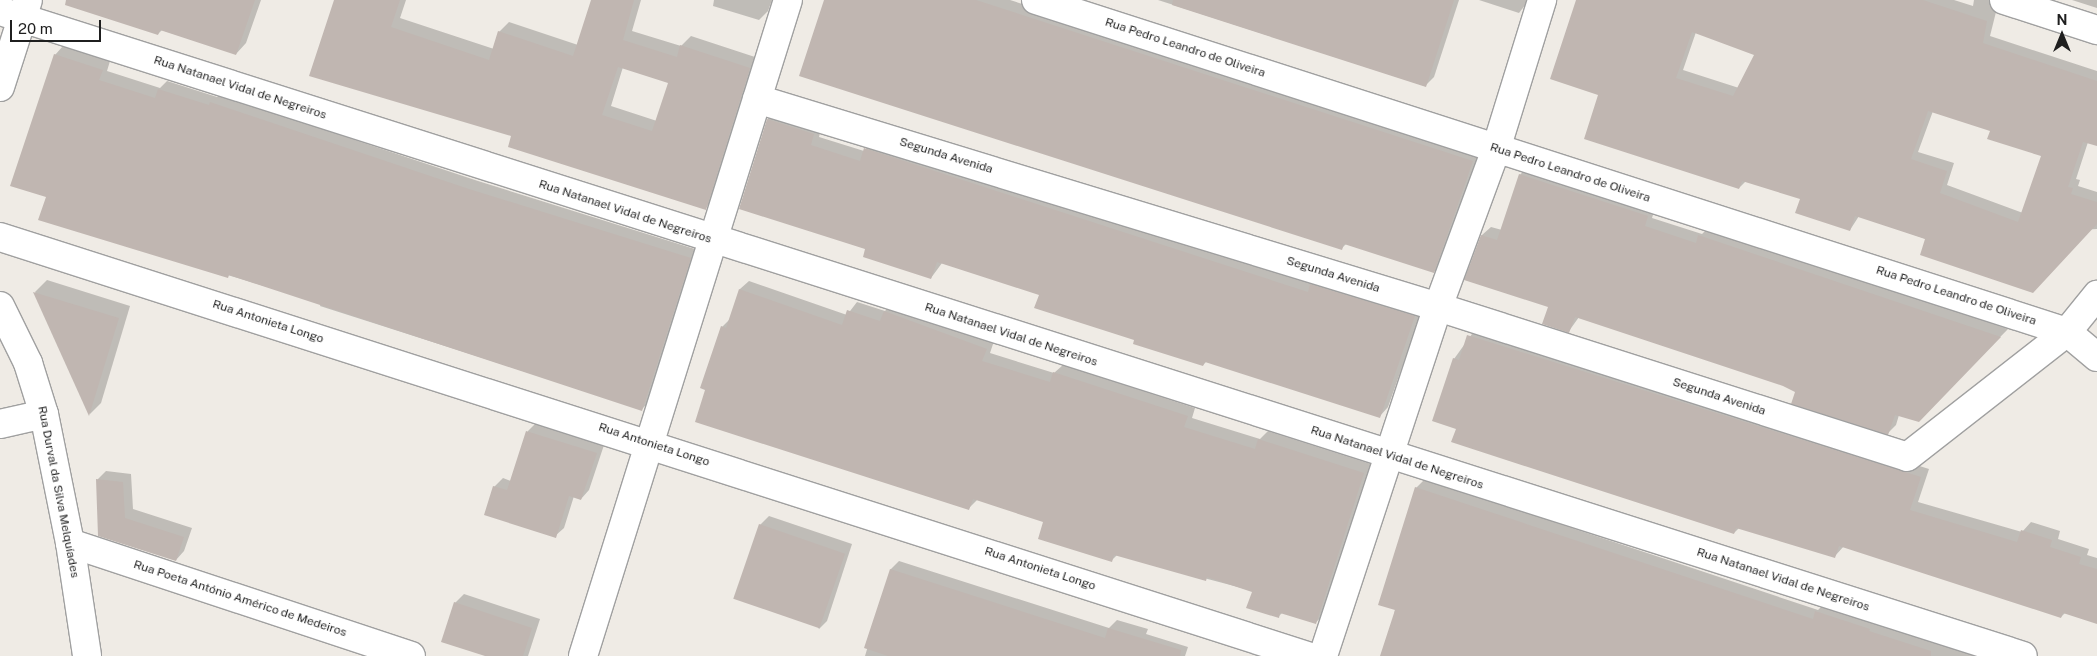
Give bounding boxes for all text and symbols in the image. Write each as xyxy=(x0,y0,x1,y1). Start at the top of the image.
scale bar xyxy=(12,10,104,42)
north arrow xyxy=(2037,10,2087,60)
text: N xyxy=(2057,12,2067,28)
street label: Rua Pedro Leandro de Oliveira xyxy=(1103,15,1267,81)
text: 20 m xyxy=(18,20,53,37)
street label: Rua Natanael Vidal de Negreiros xyxy=(152,53,328,123)
street label: Segunda Avenida xyxy=(898,135,994,177)
street label: Rua Pedro Leandro de Oliveira xyxy=(1488,140,1652,206)
street label: Rua Natanael Vidal de Negreiros xyxy=(537,177,713,247)
street label: Segunda Avenida xyxy=(1285,254,1381,296)
street label: Rua Pedro Leandro de Oliveira xyxy=(1874,263,2038,329)
street label: Rua Antonieta Longo xyxy=(211,297,325,347)
street label: Rua Natanael Vidal de Negreiros xyxy=(923,300,1099,370)
street label: Segunda Avenida xyxy=(1671,375,1767,419)
street label: Rua Durval da Silva Melquíades xyxy=(34,405,82,579)
street label: Rua Antonieta Longo xyxy=(597,420,711,470)
street label: Rua Natanael Vidal de Negreiros xyxy=(1309,423,1485,493)
street label: Rua Antonieta Longo xyxy=(983,544,1097,594)
street label: Rua Natanael Vidal de Negreiros xyxy=(1695,545,1871,615)
street label: Rua Poeta António Américo de Medeiros xyxy=(131,558,349,640)

